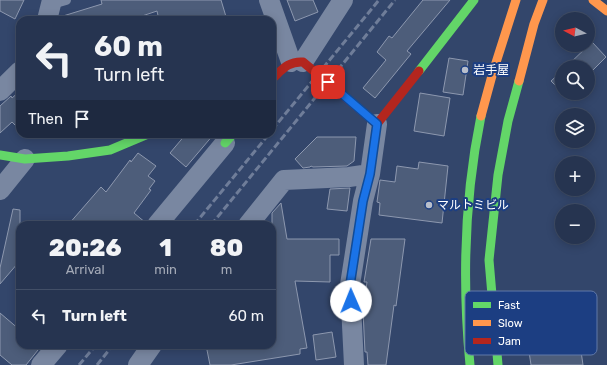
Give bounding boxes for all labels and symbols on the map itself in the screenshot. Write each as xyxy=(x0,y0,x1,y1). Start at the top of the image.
north arrow xyxy=(555,12,595,52)
place label: 岩手屋 xyxy=(473,63,509,77)
pin xyxy=(311,65,345,99)
marker: 岩手屋 xyxy=(460,65,470,75)
place label: マルトミビル xyxy=(437,198,509,212)
marker: マルトミビル xyxy=(424,200,434,210)
position arrow xyxy=(330,280,372,322)
legend xyxy=(465,291,597,355)
text: Fast xyxy=(498,299,521,312)
text: Slow xyxy=(498,317,523,330)
text: Jam xyxy=(498,335,521,348)

